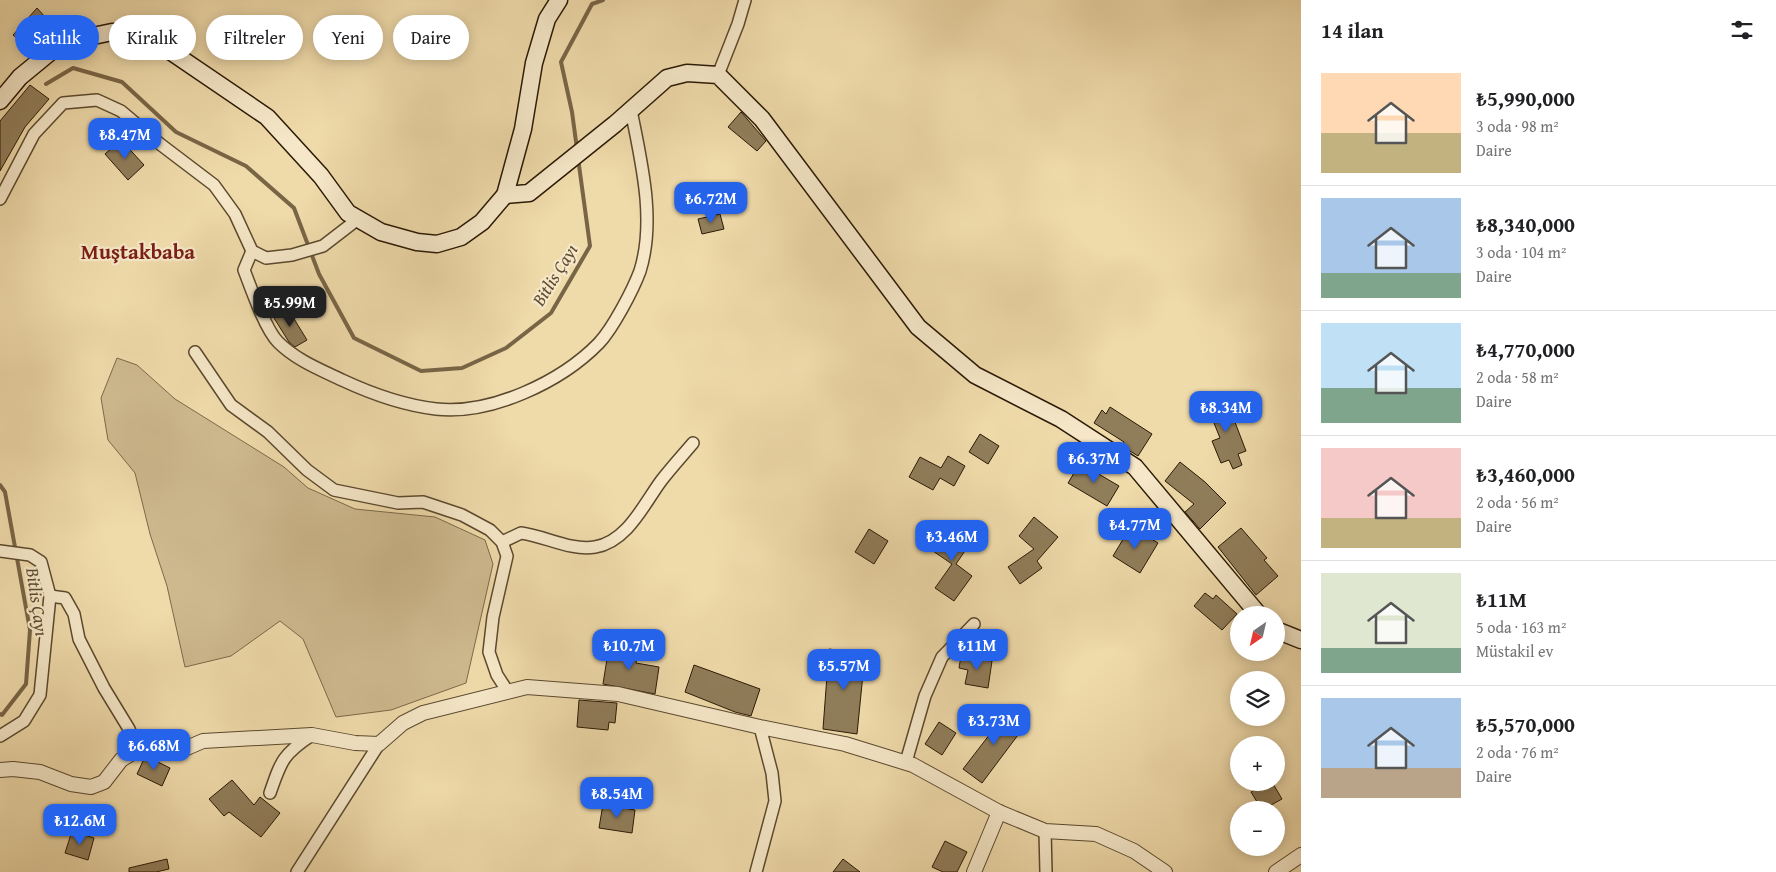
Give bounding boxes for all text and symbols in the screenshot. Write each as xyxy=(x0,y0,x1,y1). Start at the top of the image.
chip: Satılık xyxy=(15,15,99,60)
chip: Kiralık xyxy=(109,15,196,60)
chip: Filtreler xyxy=(206,15,303,60)
chip: Yeni xyxy=(313,15,383,60)
chip: Daire xyxy=(393,15,469,60)
text: 14 ilan xyxy=(1321,15,1384,46)
icon: filters xyxy=(1728,16,1756,44)
text: ₺5,990,000 xyxy=(1476,83,1575,114)
icon: home xyxy=(1361,93,1421,153)
text: 3 oda · 98 m² xyxy=(1476,114,1559,138)
pin: ₺8.47M xyxy=(84,118,166,160)
text: ₺8.47M xyxy=(99,122,151,146)
text: Daire xyxy=(1476,138,1512,162)
pin: ₺6.72M xyxy=(670,182,752,224)
text: ₺6.72M xyxy=(685,186,737,210)
text: ₺8,340,000 xyxy=(1476,209,1575,240)
icon: home xyxy=(1361,218,1421,278)
district label: Muştakbaba xyxy=(81,236,195,267)
water label: Bitlis Çayı xyxy=(524,238,584,312)
text: 3 oda · 104 m² xyxy=(1476,240,1566,264)
text: Daire xyxy=(1476,264,1512,288)
pin: ₺5.99M xyxy=(249,286,331,328)
text: ₺5.99M xyxy=(264,290,316,314)
text: ₺4,770,000 xyxy=(1476,334,1575,365)
icon: home xyxy=(1361,343,1421,403)
text: 2 oda · 58 m² xyxy=(1476,365,1559,389)
text: Daire xyxy=(1476,389,1512,413)
pin: ₺8.34M xyxy=(1185,390,1267,433)
text: ₺8.34M xyxy=(1200,395,1252,419)
pin: ₺6.37M xyxy=(1053,442,1135,484)
text: ₺6.37M xyxy=(1068,446,1120,470)
text: ₺3,460,000 xyxy=(1476,459,1575,490)
icon: home xyxy=(1361,468,1421,528)
text: 2 oda · 56 m² xyxy=(1476,490,1559,514)
pin: ₺4.77M xyxy=(1094,508,1176,550)
text: ₺4.77M xyxy=(1109,512,1161,536)
text: Daire xyxy=(1476,514,1512,538)
pin: ₺3.46M xyxy=(911,520,993,562)
text: ₺3.46M xyxy=(926,524,978,548)
water label: Bitlis Çayı xyxy=(19,565,56,638)
text: ₺11M xyxy=(1476,584,1527,615)
icon: home xyxy=(1361,593,1421,653)
north arrow xyxy=(1230,606,1285,661)
map controls xyxy=(1230,606,1285,856)
text: 5 oda · 163 m² xyxy=(1476,615,1566,639)
pin: ₺10.7M xyxy=(588,628,670,671)
pin: ₺11M xyxy=(947,628,1007,671)
text: ₺10.7M xyxy=(603,633,655,657)
text: ₺11M xyxy=(958,633,996,657)
text: Müstakil ev xyxy=(1476,639,1553,663)
pin: ₺5.57M xyxy=(803,648,885,691)
text: ₺5.57M xyxy=(818,653,870,677)
button: layers xyxy=(1230,671,1285,726)
pin: ₺3.73M xyxy=(953,704,1035,746)
text: ₺3.73M xyxy=(968,708,1020,732)
text: ₺5,570,000 xyxy=(1476,709,1575,740)
icon: home xyxy=(1361,718,1421,778)
pin: ₺6.68M xyxy=(113,728,195,771)
text: ₺6.68M xyxy=(128,733,180,757)
button: + xyxy=(1230,736,1285,791)
text: 2 oda · 76 m² xyxy=(1476,740,1559,764)
text: Daire xyxy=(1476,764,1512,788)
pin: ₺8.54M xyxy=(576,776,658,819)
text: ₺8.54M xyxy=(591,781,643,805)
button: − xyxy=(1230,801,1285,856)
pin: ₺12.6M xyxy=(39,804,121,846)
text: ₺12.6M xyxy=(54,808,106,832)

